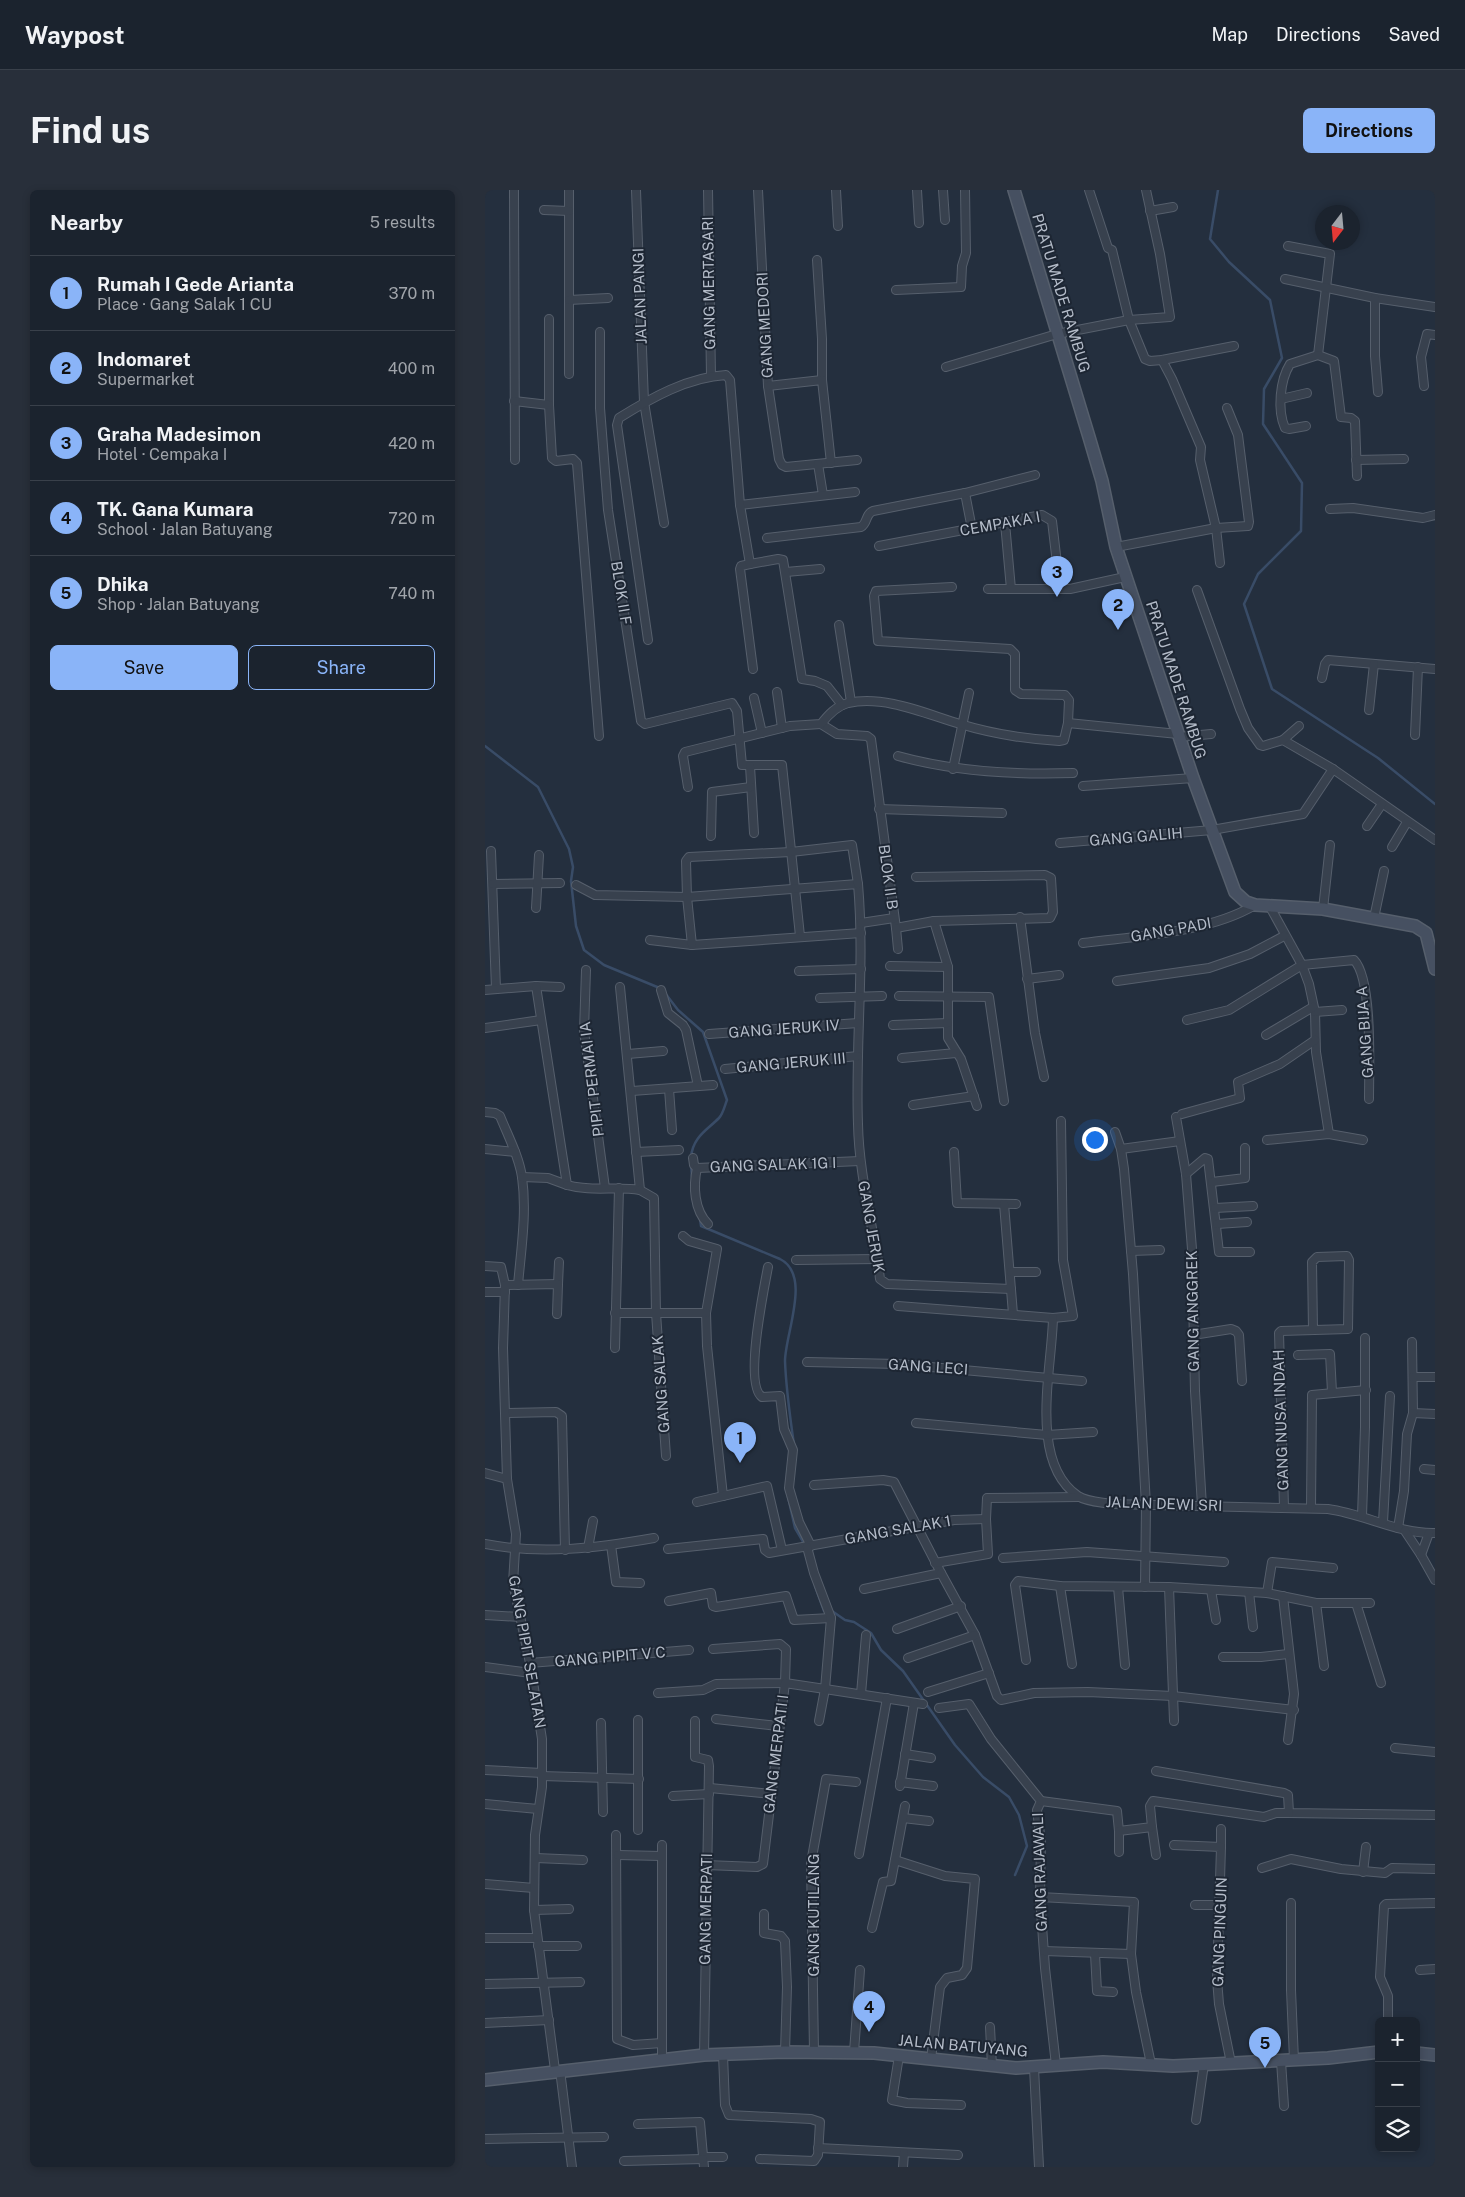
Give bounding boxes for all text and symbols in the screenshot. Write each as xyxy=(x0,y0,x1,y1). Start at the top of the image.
text: Waypost xyxy=(25,21,125,49)
text: Map xyxy=(1211,24,1248,45)
text: Directions xyxy=(1276,24,1361,45)
text: Saved xyxy=(1389,24,1440,45)
button: Directions xyxy=(1303,108,1435,153)
text: Find us xyxy=(30,110,150,151)
north arrow xyxy=(1315,205,1360,250)
text: Nearby xyxy=(50,210,123,235)
street label: PRATU MADE RAMBUG xyxy=(1029,211,1094,374)
text: 5 results xyxy=(370,213,435,232)
street label: GANG MERTASARI xyxy=(699,216,718,350)
street label: JALAN PANGI xyxy=(629,248,650,344)
street label: GANG MEDORI xyxy=(753,272,776,378)
text: Rumah I Gede Arianta xyxy=(97,273,294,295)
text: 1 xyxy=(63,284,69,303)
text: 370 m xyxy=(388,284,435,303)
text: Place · Gang Salak 1 CU xyxy=(97,295,272,314)
text: Indomaret xyxy=(97,348,191,370)
text: 2 xyxy=(61,359,71,378)
text: 400 m xyxy=(388,359,435,378)
text: Supermarket xyxy=(97,370,194,389)
text: Graha Madesimon xyxy=(97,423,261,445)
text: 3 xyxy=(61,434,71,453)
text: 420 m xyxy=(388,434,435,453)
text: Hotel · Cempaka I xyxy=(97,445,227,464)
text: TK. Gana Kumara xyxy=(97,498,254,520)
street label: CEMPAKA I xyxy=(958,508,1041,539)
text: 4 xyxy=(61,509,71,528)
text: 720 m xyxy=(388,509,435,528)
text: School · Jalan Batuyang xyxy=(97,520,273,539)
pin: 3 xyxy=(1041,556,1073,597)
street label: BLOK II F xyxy=(608,560,635,626)
text: Dhika xyxy=(97,573,149,595)
text: 5 xyxy=(61,584,71,603)
text: 740 m xyxy=(388,584,435,603)
pin: 2 xyxy=(1102,589,1134,630)
text: Shop · Jalan Batuyang xyxy=(97,595,260,614)
street label: PRATU MADE RAMBUG xyxy=(1143,599,1210,761)
button: Save xyxy=(50,645,238,690)
button: Share xyxy=(248,645,435,690)
street label: GANG GALIH xyxy=(1089,824,1183,849)
street label: BLOK II B xyxy=(876,843,901,911)
street label: GANG PADI xyxy=(1129,914,1213,945)
street label: GANG BIJA A xyxy=(1353,985,1376,1079)
street label: GANG JERUK IV xyxy=(728,1016,840,1041)
street label: PIPIT PERMAI IA xyxy=(576,1020,607,1138)
street label: GANG JERUK III xyxy=(735,1049,846,1076)
your location xyxy=(1082,1127,1108,1153)
street label: GANG SALAK 1G I xyxy=(709,1154,836,1175)
street label: GANG JERUK xyxy=(855,1179,888,1274)
street label: GANG ANGGREK xyxy=(1183,1250,1202,1372)
street label: GANG SALAK xyxy=(649,1335,672,1433)
street label: GANG NUSA INDAH xyxy=(1270,1349,1291,1491)
street label: GANG LECI xyxy=(887,1355,969,1378)
pin: 1 xyxy=(724,1422,756,1463)
street label: JALAN DEWI SRI xyxy=(1105,1493,1223,1514)
street label: GANG SALAK 1 xyxy=(843,1512,952,1547)
street label: GANG PIPIT SELATAN xyxy=(506,1574,549,1730)
street label: GANG PIPIT V C xyxy=(554,1643,666,1670)
street label: GANG MERPATI I xyxy=(760,1694,791,1814)
street label: GANG RAJAWALI xyxy=(1029,1812,1050,1932)
street label: GANG MERPATI xyxy=(696,1853,715,1965)
street label: GANG KUTILANG xyxy=(805,1853,822,1977)
street label: GANG PINGUIN xyxy=(1209,1877,1230,1987)
pin: 4 xyxy=(853,1991,885,2032)
map controls xyxy=(1375,2017,1420,2152)
button: + xyxy=(1375,2017,1420,2062)
pin: 5 xyxy=(1249,2027,1281,2068)
street label: JALAN BATUYANG xyxy=(898,2031,1029,2060)
button: − xyxy=(1375,2062,1420,2107)
button: layers xyxy=(1375,2107,1420,2152)

